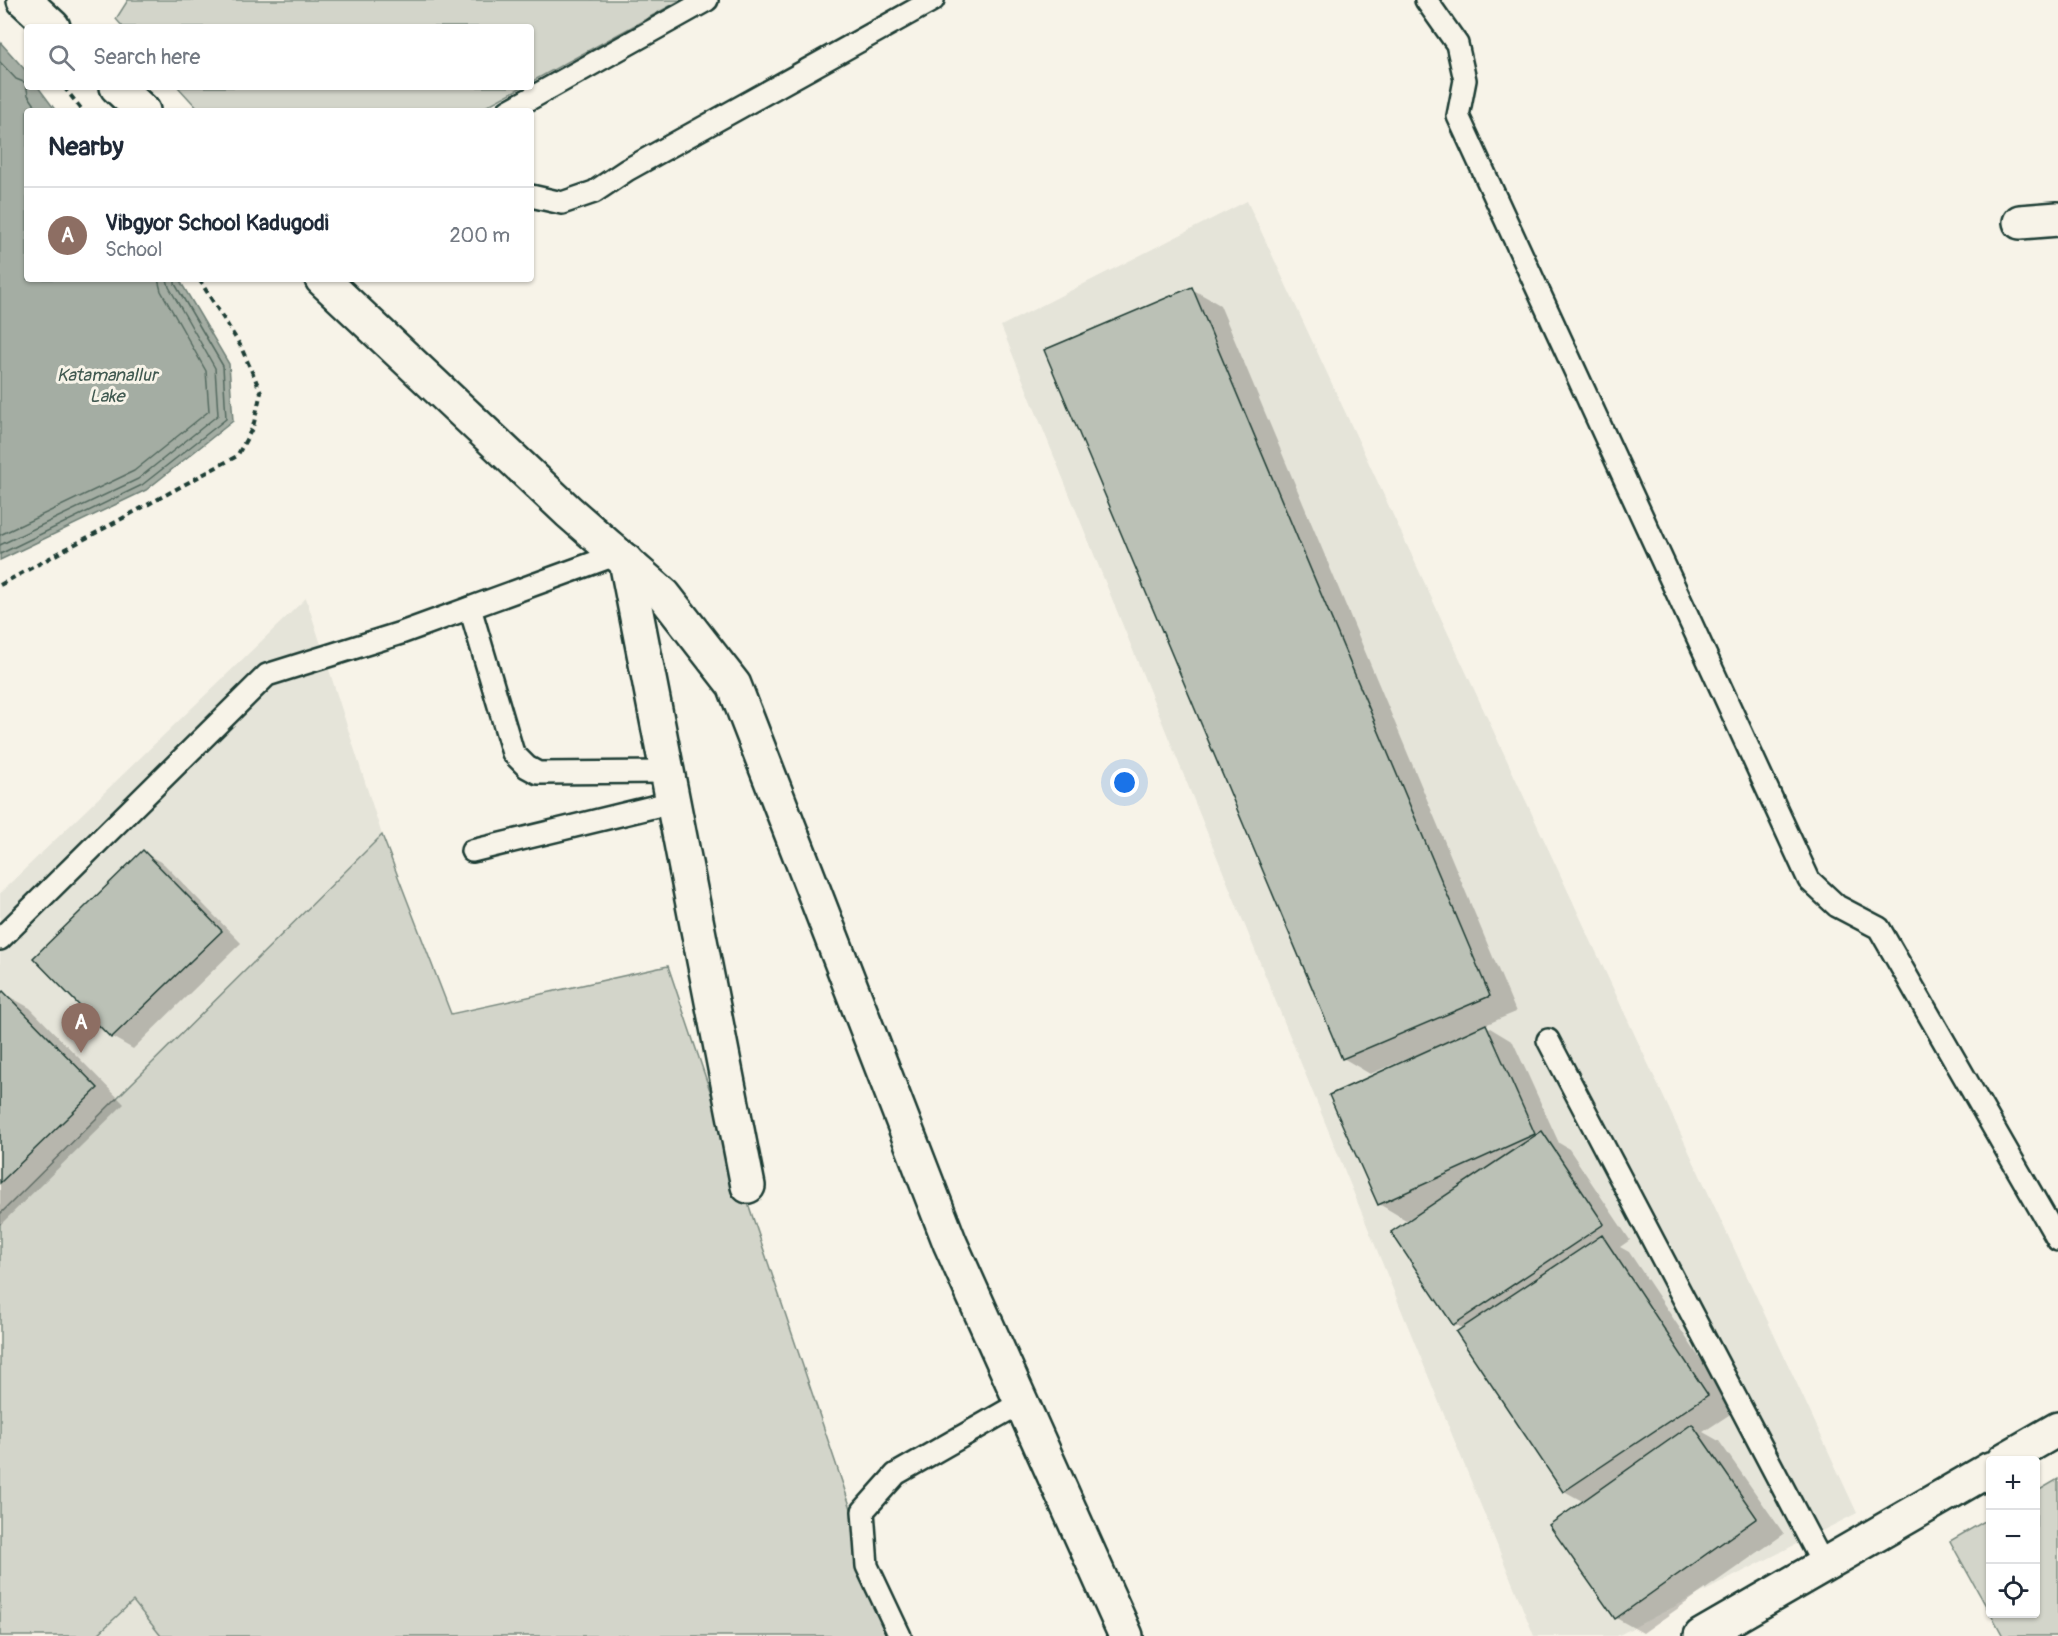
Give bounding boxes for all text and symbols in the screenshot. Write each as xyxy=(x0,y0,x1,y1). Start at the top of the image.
search box xyxy=(24,24,534,90)
icon: search xyxy=(45,41,78,74)
text: Search here xyxy=(93,43,200,71)
text: Nearby xyxy=(48,131,124,163)
text: Vibgyor School Kadugodi xyxy=(105,209,329,237)
text: A xyxy=(61,223,74,248)
text: 200 m xyxy=(449,223,510,248)
text: School xyxy=(105,237,162,262)
water label: Katamanallur Lake xyxy=(57,364,160,408)
your location xyxy=(1110,768,1139,797)
pin: A xyxy=(62,1004,100,1053)
map controls xyxy=(1986,1456,2040,1618)
button: + xyxy=(1986,1456,2040,1510)
button: − xyxy=(1986,1510,2040,1564)
button: locate xyxy=(1986,1564,2040,1618)

